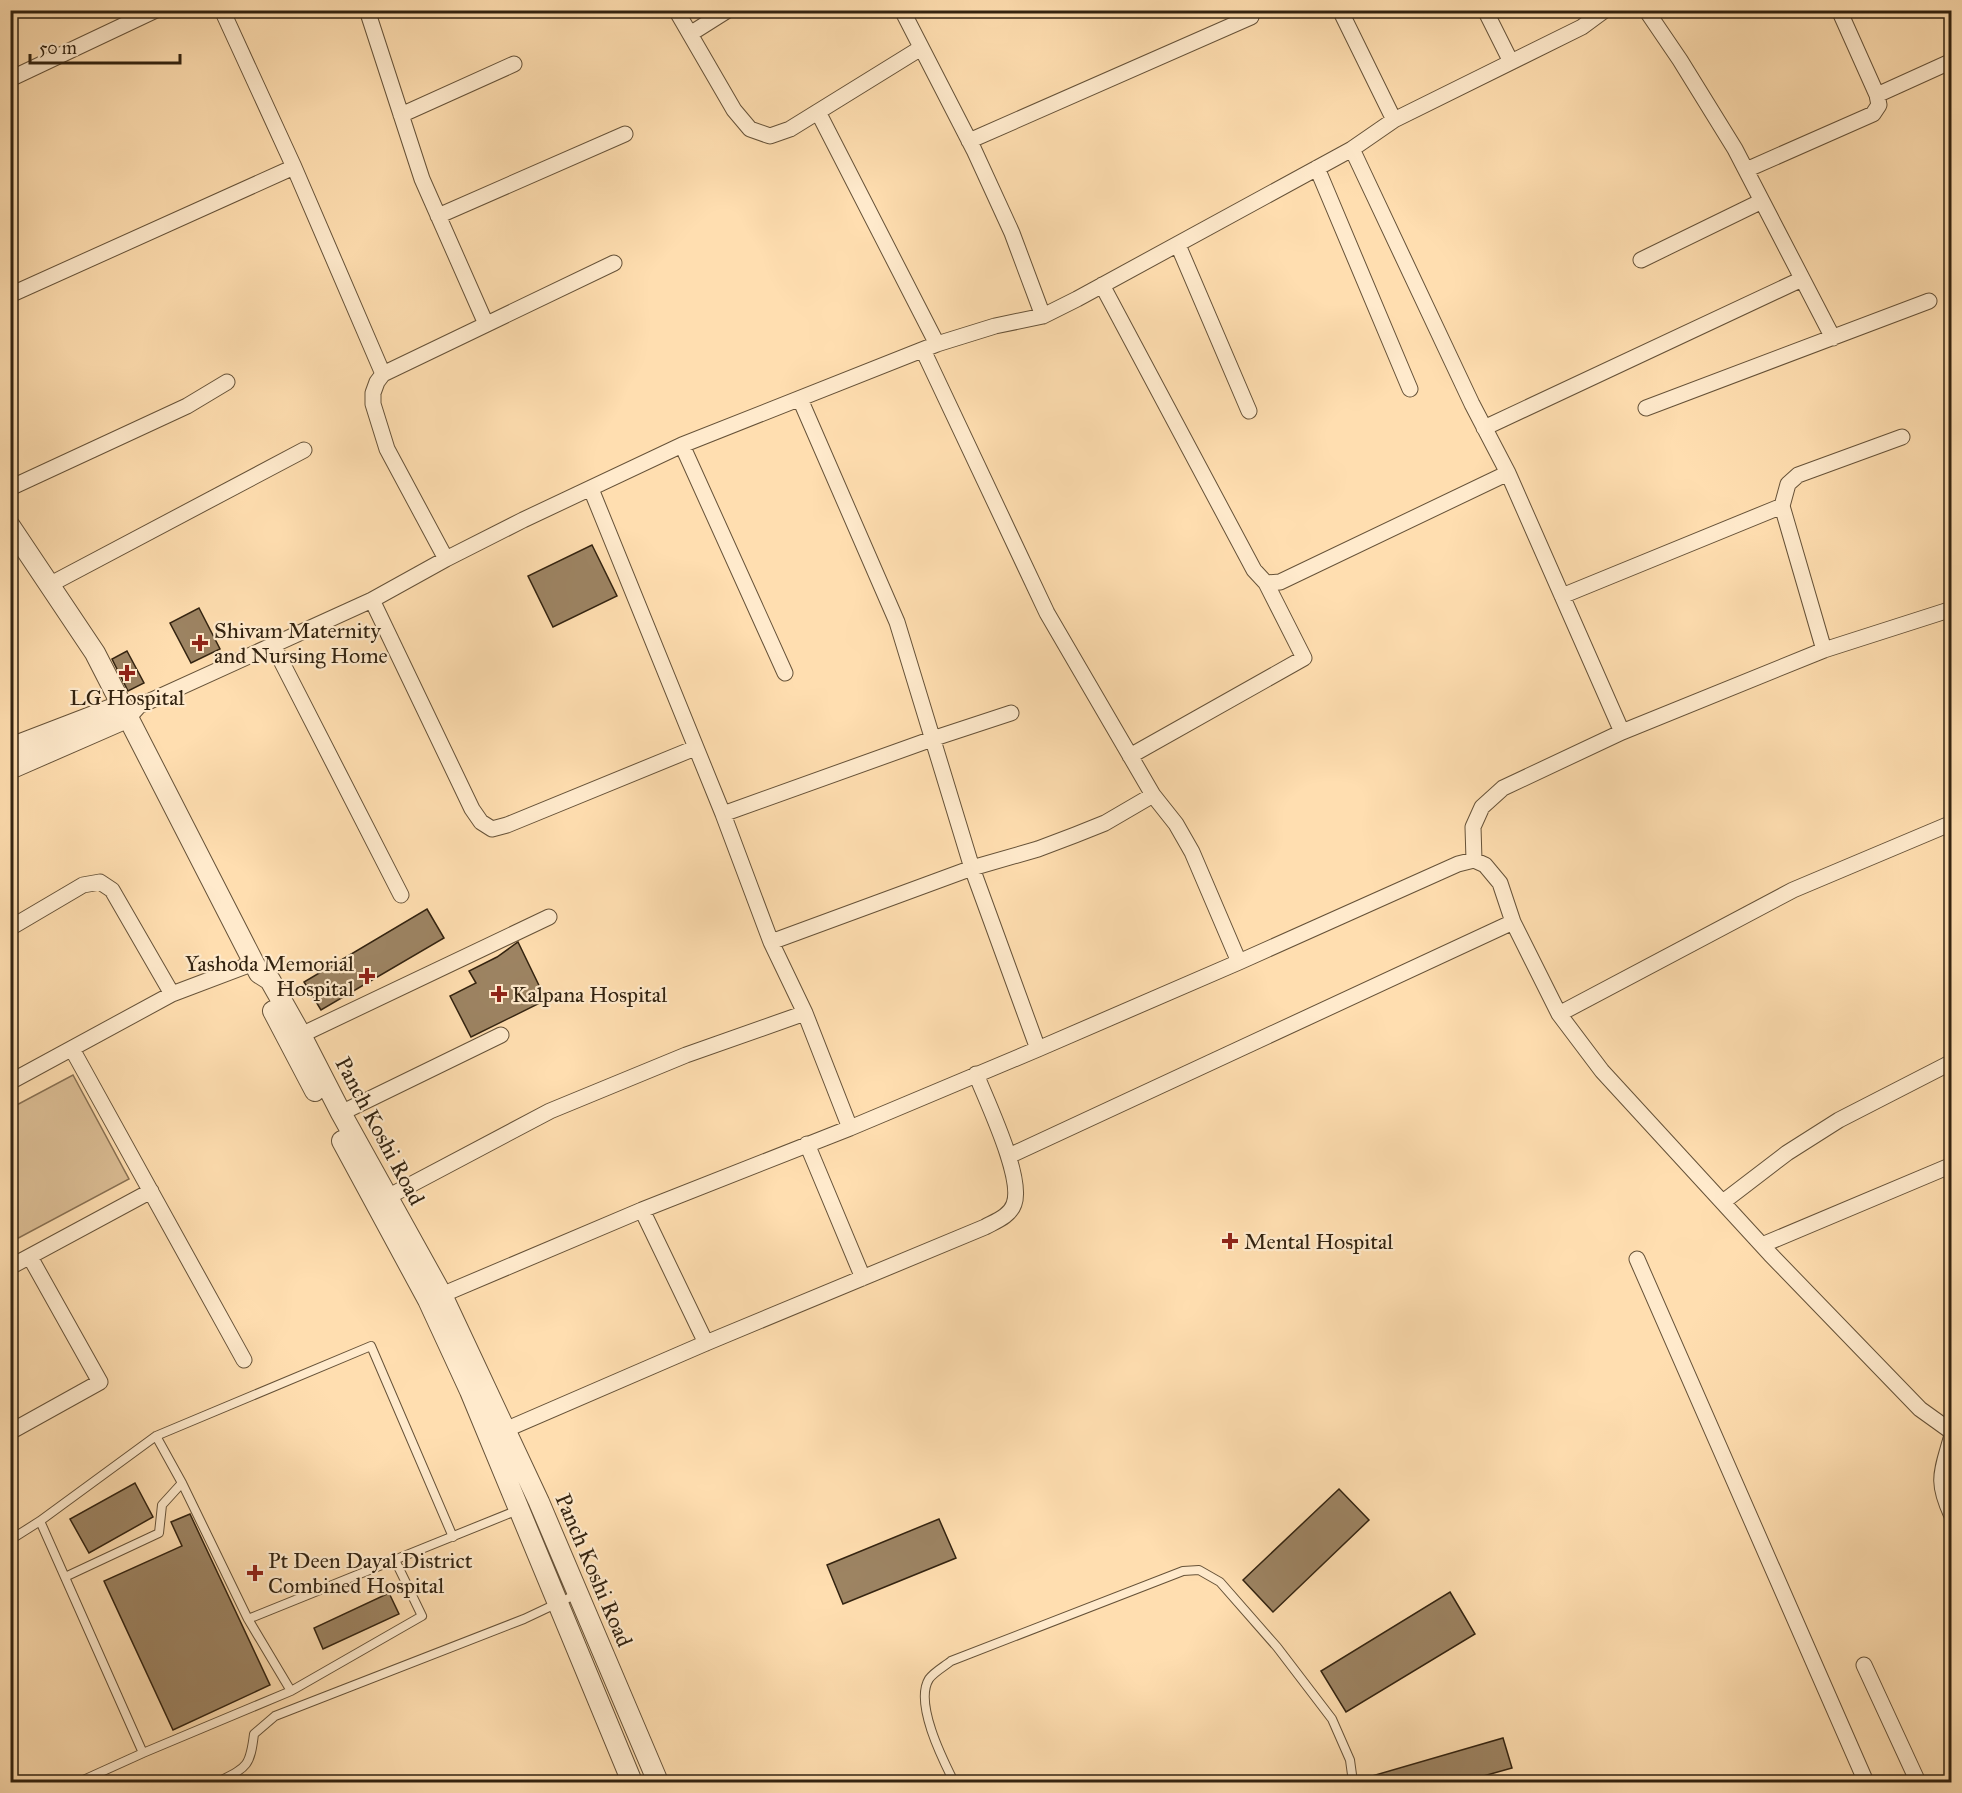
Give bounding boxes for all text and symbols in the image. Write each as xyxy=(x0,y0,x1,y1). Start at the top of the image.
scale bar xyxy=(30,27,180,65)
text: 50 m xyxy=(39,37,77,59)
place label: Shivam Maternity and Nursing Home xyxy=(214,617,388,669)
marker: Shivam Maternity and Nursing Home xyxy=(191,634,209,652)
marker: LG Hospital xyxy=(118,664,136,682)
place label: LG Hospital xyxy=(69,684,185,711)
place label: Yashoda Memorial Hospital xyxy=(185,950,354,1002)
marker: Yashoda Memorial Hospital xyxy=(358,967,376,985)
place label: Kalpana Hospital xyxy=(512,981,667,1008)
marker: Kalpana Hospital xyxy=(490,985,508,1003)
street label: Panch Koshi Road xyxy=(330,1052,430,1210)
place label: Mental Hospital xyxy=(1244,1228,1393,1255)
marker: Mental Hospital xyxy=(1221,1232,1239,1250)
street label: Panch Koshi Road xyxy=(550,1489,638,1651)
place label: Pt Deen Dayal District Combined Hospital xyxy=(268,1547,473,1599)
marker: Pt Deen Dayal District Combined Hospital xyxy=(246,1564,264,1582)

